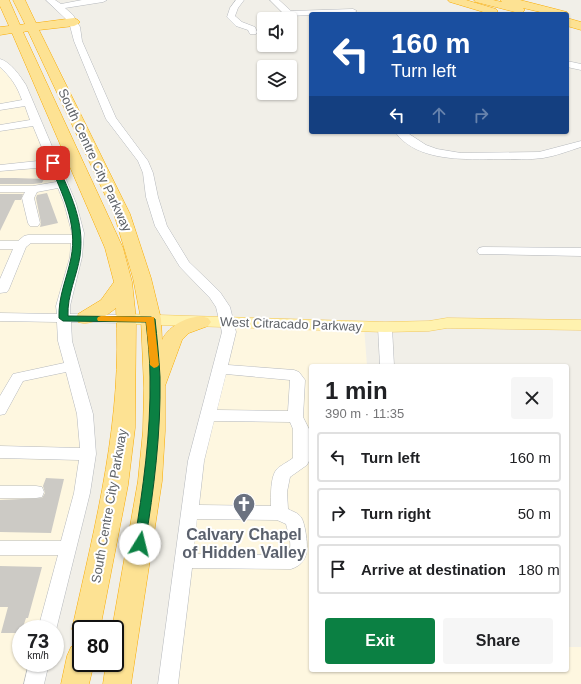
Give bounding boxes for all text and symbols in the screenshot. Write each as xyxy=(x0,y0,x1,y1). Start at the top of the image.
map controls xyxy=(257,12,297,100)
button: sound xyxy=(257,12,297,52)
icon: left xyxy=(325,28,377,80)
text: 160 m xyxy=(391,28,470,59)
button: layers xyxy=(257,60,297,100)
text: Turn left xyxy=(391,61,456,81)
street label: South Centre City Parkway xyxy=(55,86,135,234)
icon: left xyxy=(386,104,408,126)
icon: ahead xyxy=(428,104,450,126)
icon: right xyxy=(470,104,492,126)
pin xyxy=(36,146,70,180)
icon: arrive xyxy=(42,152,64,174)
street label: West Citracado Parkway xyxy=(220,314,363,334)
text: 1 min xyxy=(325,377,388,404)
button: close xyxy=(511,377,553,419)
text: 390 m · 11:35 xyxy=(325,406,404,421)
street label: South Centre City Parkway xyxy=(88,427,130,584)
icon: left xyxy=(327,446,349,468)
text: Turn left xyxy=(361,449,420,466)
text: 160 m xyxy=(509,449,551,466)
church icon: Calvary Chapel of Hidden Valley xyxy=(231,491,257,524)
icon: right xyxy=(327,502,349,524)
text: Turn right xyxy=(361,505,431,522)
text: 50 m xyxy=(518,505,551,522)
position arrow xyxy=(119,523,161,565)
place label: Calvary Chapel of Hidden Valley xyxy=(182,526,306,561)
icon: arrive xyxy=(327,558,349,580)
text: Arrive at destination xyxy=(361,561,506,578)
text: 180 m xyxy=(518,561,560,578)
button: Exit xyxy=(325,618,435,664)
button: Share xyxy=(443,618,553,664)
speed limit sign: 80 xyxy=(72,620,124,672)
text: 73 xyxy=(27,630,49,652)
text: km/h xyxy=(27,650,49,661)

